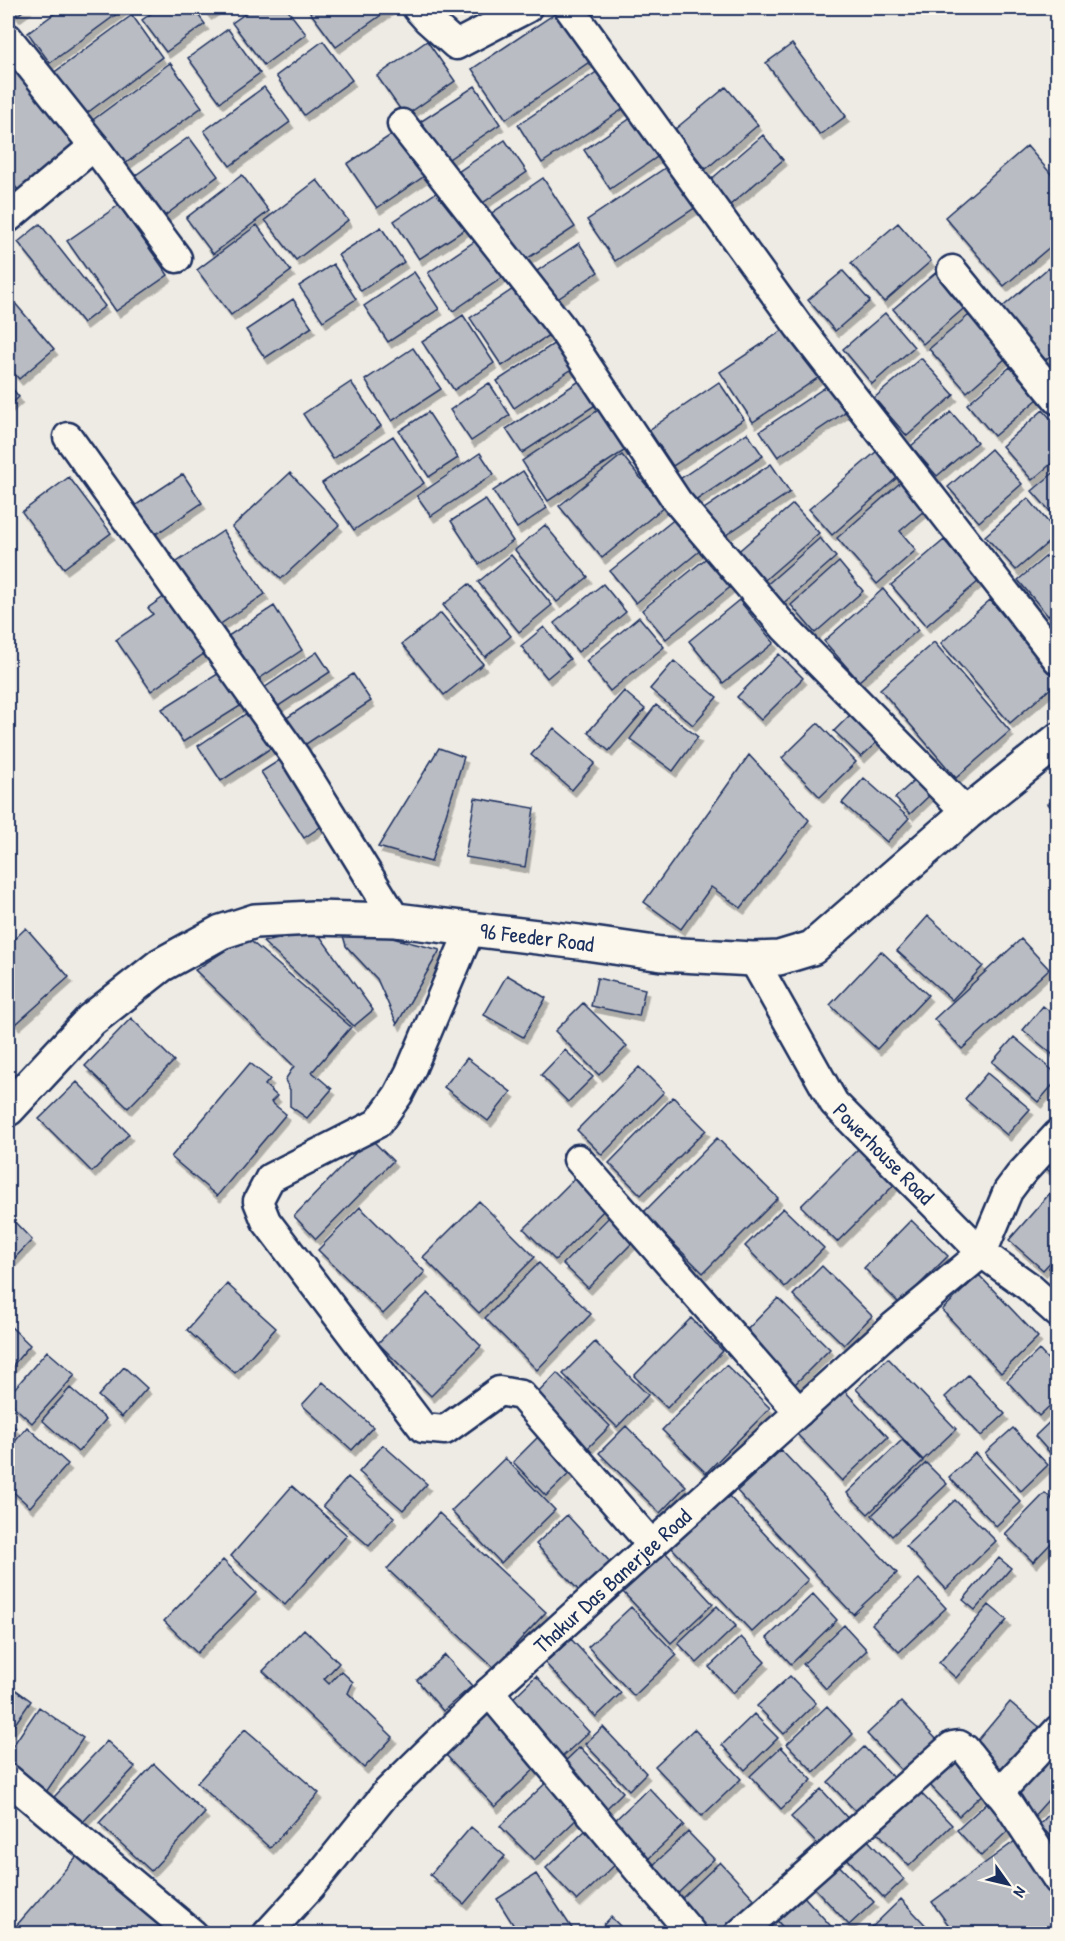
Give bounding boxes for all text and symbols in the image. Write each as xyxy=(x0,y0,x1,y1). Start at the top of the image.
street label: 96 Feeder Road xyxy=(478,915,596,959)
street label: Powerhouse Road xyxy=(827,1096,941,1211)
street label: Thakur Das Banerjee Road xyxy=(527,1501,698,1660)
north arrow xyxy=(978,1854,1038,1914)
text: N xyxy=(1009,1883,1032,1902)

